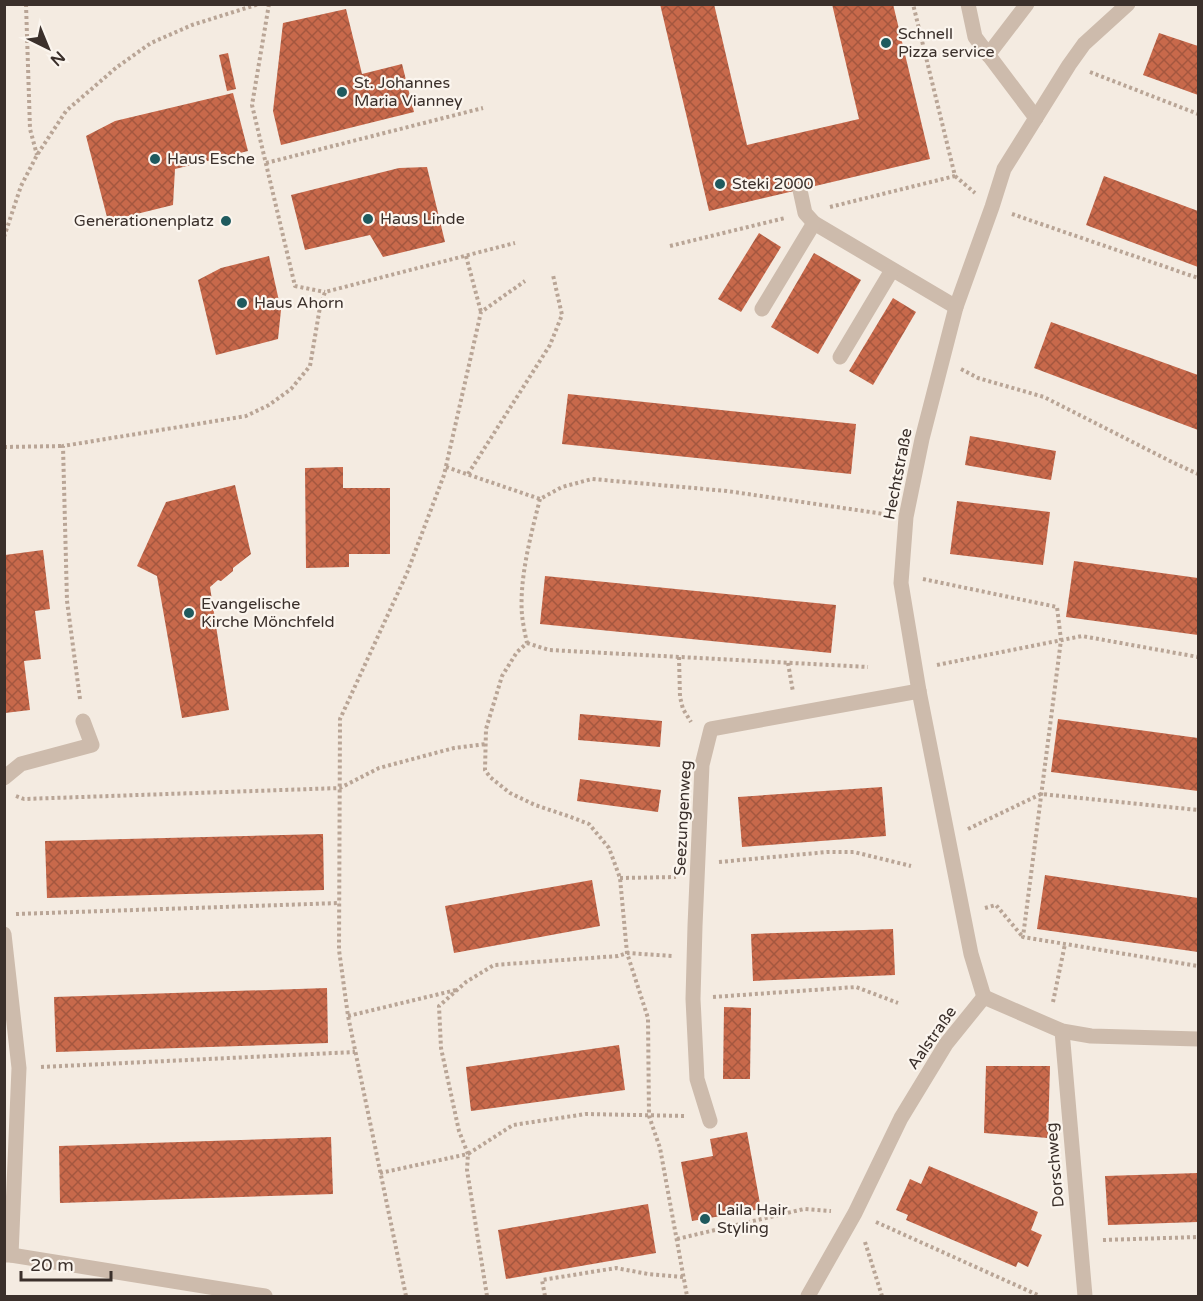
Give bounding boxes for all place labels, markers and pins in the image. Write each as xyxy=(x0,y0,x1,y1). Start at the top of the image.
place label: Schnell Pizza service xyxy=(898,24,995,62)
marker: Schnell Pizza service xyxy=(879,36,893,50)
place label: St. Johannes Maria Vianney xyxy=(354,73,463,111)
marker: St. Johannes Maria Vianney xyxy=(335,85,349,99)
place label: Haus Esche xyxy=(167,149,255,169)
marker: Haus Esche xyxy=(148,152,162,166)
place label: Steki 2000 xyxy=(732,174,814,194)
marker: Steki 2000 xyxy=(713,177,727,191)
place label: Haus Linde xyxy=(380,209,465,229)
place label: Generationenplatz xyxy=(74,211,214,231)
marker: Haus Linde xyxy=(361,212,375,226)
marker: Generationenplatz xyxy=(219,214,233,228)
place label: Haus Ahorn xyxy=(254,293,344,313)
marker: Haus Ahorn xyxy=(235,296,249,310)
place label: Evangelische Kirche Mönchfeld xyxy=(201,594,335,632)
marker: Evangelische Kirche Mönchfeld xyxy=(182,606,196,620)
place label: Laila Hair Styling xyxy=(717,1200,788,1238)
marker: Laila Hair Styling xyxy=(698,1212,712,1226)

